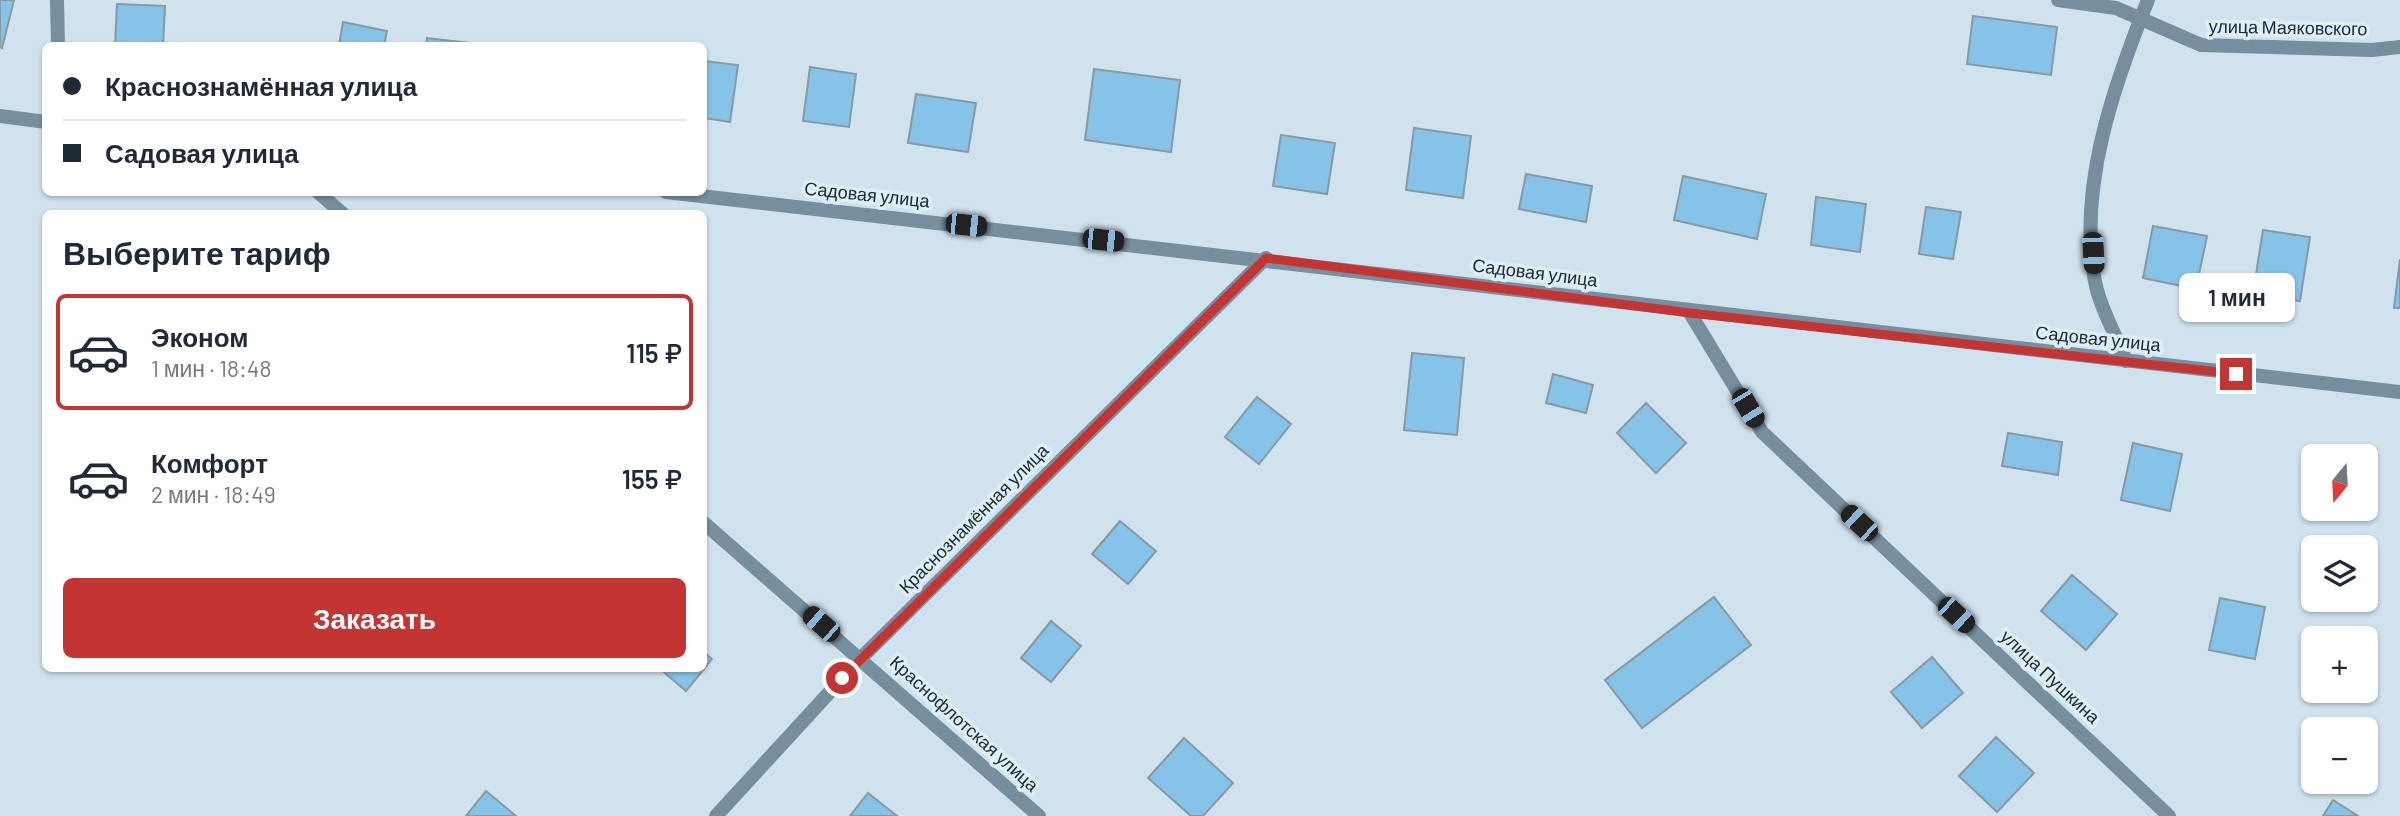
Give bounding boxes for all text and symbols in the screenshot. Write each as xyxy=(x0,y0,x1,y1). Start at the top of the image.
street label: улица Маяковского xyxy=(2208,15,2368,39)
text: Краснознамённая улица xyxy=(105,70,417,101)
text: Садовая улица xyxy=(105,137,299,168)
street label: Садовая улица xyxy=(803,176,932,212)
car xyxy=(945,212,988,238)
car xyxy=(1082,227,1125,253)
car xyxy=(2082,231,2105,275)
text: Выберите тариф xyxy=(63,233,331,271)
street label: Садовая улица xyxy=(1471,253,1600,291)
callout: 1 мин xyxy=(2178,272,2294,322)
text: 1 мин xyxy=(2208,283,2266,311)
street label: Садовая улица xyxy=(2034,320,2163,356)
icon: car xyxy=(67,321,130,384)
text: Эконом xyxy=(151,321,249,352)
text: 115 ₽ xyxy=(626,337,682,368)
text: 1 мин · 18:48 xyxy=(151,354,272,382)
route end xyxy=(2220,358,2252,390)
car xyxy=(1729,385,1768,431)
street label: Краснознамённая улица xyxy=(894,438,1053,598)
north arrow xyxy=(2301,444,2378,522)
map controls xyxy=(2301,444,2378,794)
icon: car xyxy=(67,447,130,510)
text: Комфорт xyxy=(151,447,268,478)
text: 155 ₽ xyxy=(622,463,682,494)
text: 2 мин · 18:49 xyxy=(151,480,276,508)
car xyxy=(1837,501,1882,545)
button: layers xyxy=(2301,535,2378,612)
button: Заказать xyxy=(63,578,686,658)
car xyxy=(1934,593,1979,637)
car xyxy=(799,602,844,646)
street label: улица Пушкина xyxy=(1997,625,2105,728)
button: + xyxy=(2301,626,2378,703)
street label: Краснофлотская улица xyxy=(886,651,1044,796)
route start xyxy=(826,662,858,694)
button: − xyxy=(2301,717,2378,794)

